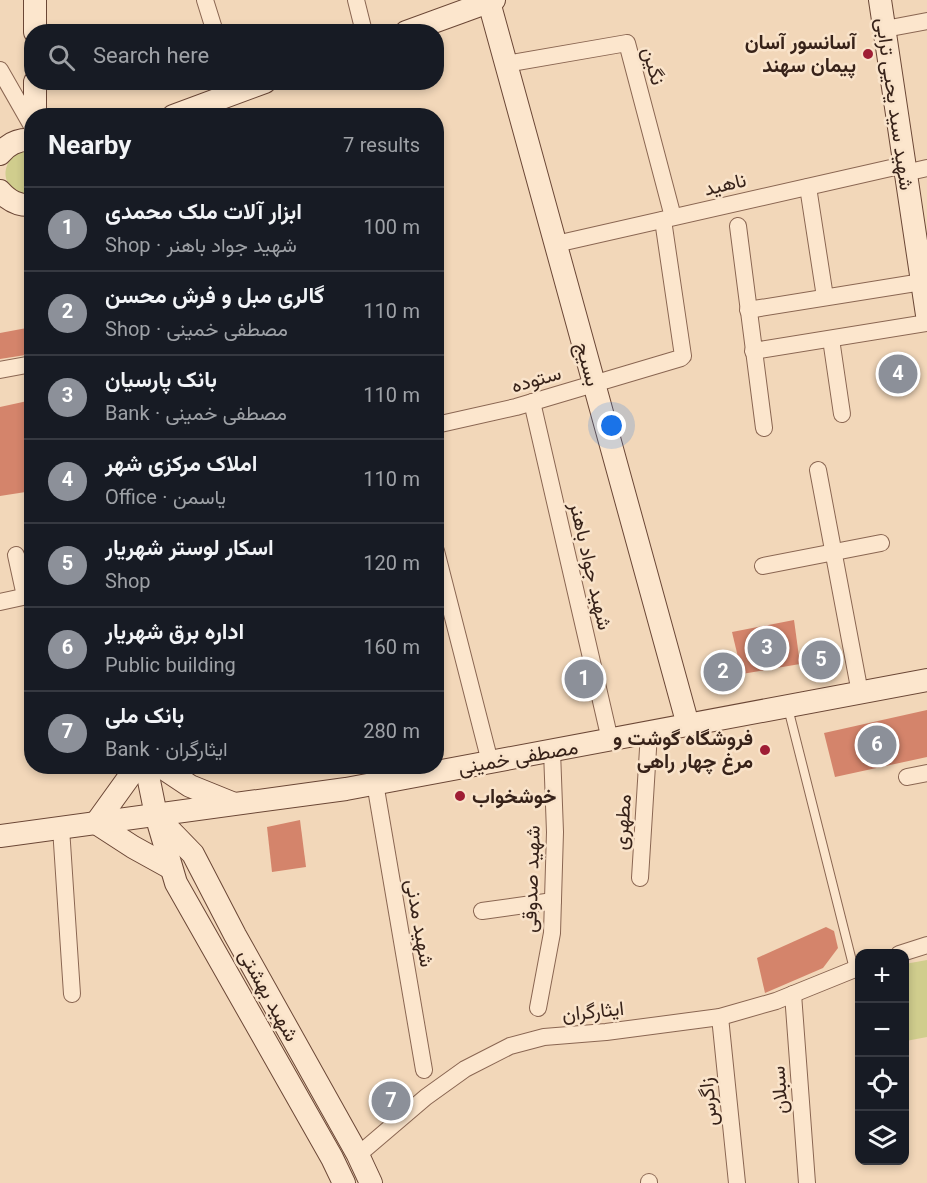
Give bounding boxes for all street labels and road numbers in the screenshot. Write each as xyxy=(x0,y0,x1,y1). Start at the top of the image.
street label: شهید سید یحیی ترابی xyxy=(865,16,921,193)
street label: نگین xyxy=(632,44,672,89)
street label: ناهید xyxy=(701,166,750,206)
street label: بسیج xyxy=(565,339,607,390)
street label: ستوده xyxy=(508,359,565,403)
street label: شهید جواد باهنر xyxy=(559,498,619,634)
street label: مصطفی خمینی xyxy=(456,733,581,785)
street label: مطهری xyxy=(606,793,642,851)
street label: شهید صدوقی xyxy=(515,825,551,933)
street label: شهید مدنی xyxy=(395,877,442,970)
street label: شهید بهشتی xyxy=(229,944,306,1048)
street label: ایثارگران xyxy=(561,994,626,1032)
street label: سبلان xyxy=(763,1065,799,1115)
street label: زاگرس xyxy=(692,1076,728,1128)

